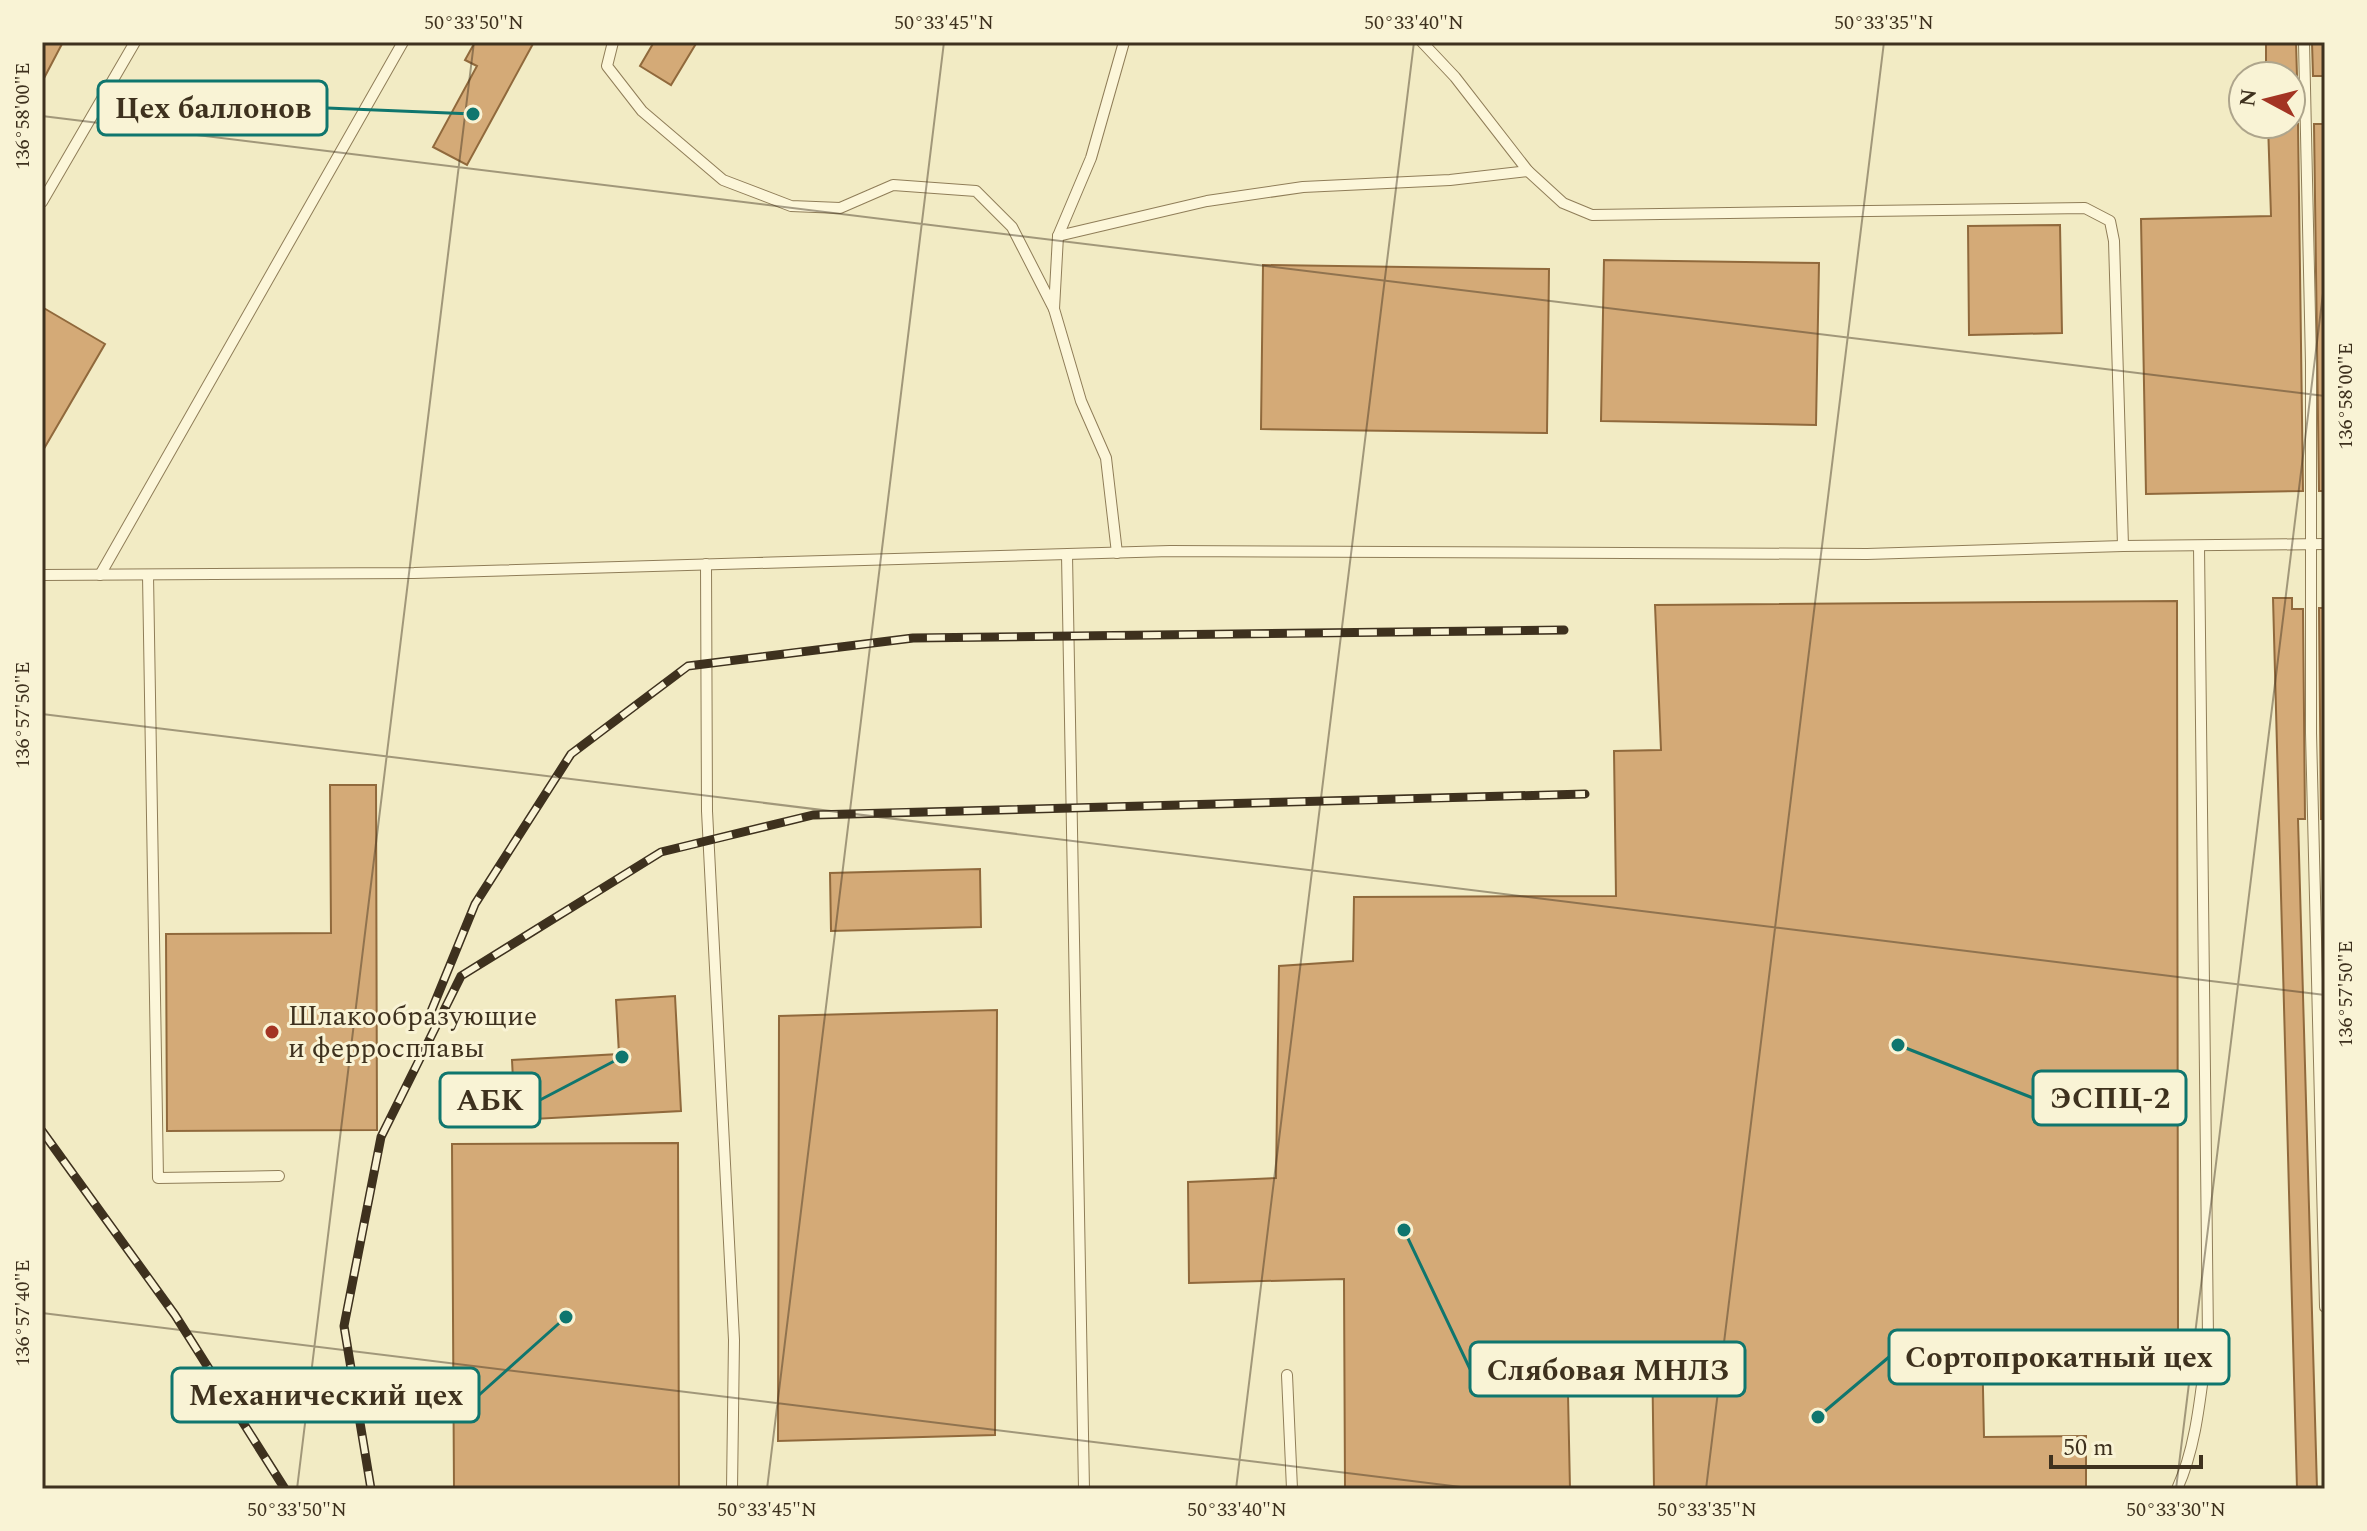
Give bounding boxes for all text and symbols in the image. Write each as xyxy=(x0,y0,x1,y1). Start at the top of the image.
text: 50°33'50"N xyxy=(424,8,524,38)
text: 50°33'45"N xyxy=(894,8,994,38)
text: 50°33'40"N xyxy=(1364,8,1464,38)
text: 50°33'35"N xyxy=(1834,8,1934,38)
north arrow xyxy=(2227,60,2307,140)
text: 136°58'00"E xyxy=(8,62,38,170)
callout: Цех баллонов xyxy=(98,81,327,135)
text: Цех баллонов xyxy=(115,86,311,132)
text: N xyxy=(2231,87,2266,109)
text: 136°58'00"E xyxy=(2331,342,2361,450)
text: 136°57'50"E xyxy=(8,661,38,769)
text: 136°57'50"E xyxy=(2331,940,2361,1048)
place label: Шлакообразующие и ферросплавы xyxy=(288,995,537,1070)
marker: Шлакообразующие и ферросплавы xyxy=(263,1023,281,1041)
callout: ЭСПЦ-2 xyxy=(2033,1071,2186,1125)
callout: АБК xyxy=(440,1073,540,1127)
text: ЭСПЦ-2 xyxy=(2050,1076,2170,1122)
text: АБК xyxy=(456,1078,524,1124)
text: 136°57'40"E xyxy=(8,1259,38,1367)
callout: Сортопрокатный цех xyxy=(1889,1330,2229,1384)
text: Сортопрокатный цех xyxy=(1905,1335,2213,1381)
callout: Слябовая МНЛЗ xyxy=(1470,1342,1745,1396)
text: Слябовая МНЛЗ xyxy=(1487,1348,1729,1394)
callout: Механический цех xyxy=(172,1368,479,1422)
text: Механический цех xyxy=(188,1373,464,1419)
scale bar xyxy=(2051,1419,2201,1469)
text: 50 m xyxy=(2063,1430,2114,1466)
text: 50°33'50"N xyxy=(247,1495,347,1525)
text: 50°33'45"N xyxy=(717,1495,817,1525)
text: 50°33'40"N xyxy=(1187,1495,1287,1525)
text: 50°33'35"N xyxy=(1657,1495,1757,1525)
text: 50°33'30"N xyxy=(2126,1495,2226,1525)

